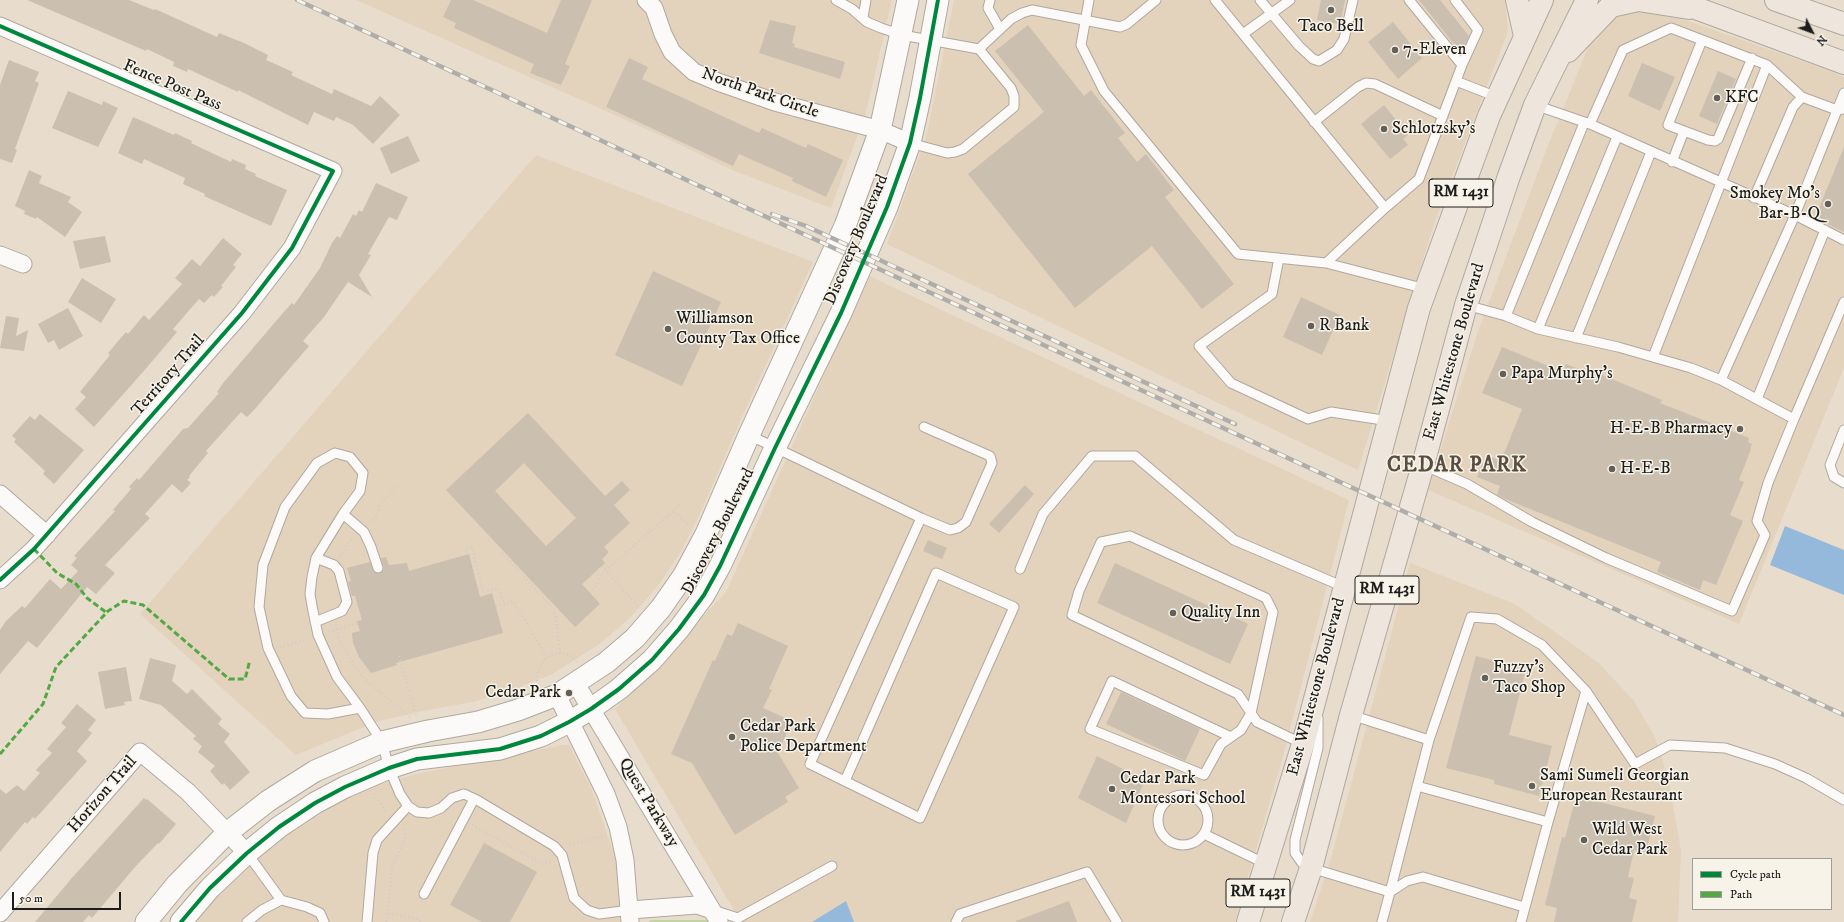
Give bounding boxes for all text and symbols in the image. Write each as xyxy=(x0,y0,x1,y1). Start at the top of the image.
marker: Taco Bell xyxy=(1326,5,1336,15)
north arrow xyxy=(1792,12,1832,52)
place label: Taco Bell xyxy=(1298,17,1364,37)
text: N xyxy=(1813,32,1829,48)
place label: 7-Eleven xyxy=(1403,40,1466,60)
marker: 7-Eleven xyxy=(1390,45,1400,55)
street label: Fence Post Pass xyxy=(120,56,224,116)
street label: North Park Circle xyxy=(699,64,821,124)
place label: KFC xyxy=(1725,88,1759,108)
marker: KFC xyxy=(1712,93,1722,103)
place label: Schlotzsky's xyxy=(1392,119,1475,139)
marker: Schlotzsky's xyxy=(1379,124,1389,134)
street label: Discovery Boulevard xyxy=(820,172,894,308)
road number: RM 1431 xyxy=(1429,179,1493,207)
place label: Smokey Mo's Bar-B-Q xyxy=(1730,184,1820,224)
marker: Smokey Mo's Bar-B-Q xyxy=(1823,199,1833,209)
street label: East Whitestone Boulevard xyxy=(1420,261,1490,443)
place label: Williamson County Tax Office xyxy=(676,309,800,349)
place label: R Bank xyxy=(1319,316,1369,336)
marker: R Bank xyxy=(1306,321,1316,331)
marker: Williamson County Tax Office xyxy=(663,324,673,334)
street label: Territory Trail xyxy=(128,331,210,421)
place label: Papa Murphy's xyxy=(1511,364,1613,384)
marker: Papa Murphy's xyxy=(1498,369,1508,379)
place label: H-E-B Pharmacy xyxy=(1610,419,1732,439)
marker: H-E-B Pharmacy xyxy=(1735,424,1745,434)
district label: CEDAR PARK xyxy=(1387,454,1527,480)
place label: H-E-B xyxy=(1620,459,1671,479)
marker: H-E-B xyxy=(1607,464,1617,474)
street label: Discovery Boulevard xyxy=(678,465,760,599)
road number: RM 1431 xyxy=(1355,576,1419,604)
street label: East Whitestone Boulevard xyxy=(1283,596,1351,778)
place label: Quality Inn xyxy=(1181,603,1260,623)
marker: Quality Inn xyxy=(1168,608,1178,618)
place label: Fuzzy's Taco Shop xyxy=(1493,658,1565,698)
marker: Fuzzy's Taco Shop xyxy=(1480,673,1490,683)
place label: Cedar Park xyxy=(485,683,561,703)
marker: Cedar Park xyxy=(564,688,574,698)
place label: Cedar Park Police Department xyxy=(740,717,866,757)
marker: Cedar Park Police Department xyxy=(727,732,737,742)
street label: Horizon Trail xyxy=(64,752,142,838)
street label: Quest Parkway xyxy=(613,755,683,851)
place label: Sami Sumeli Georgian European Restaurant xyxy=(1540,766,1689,806)
place label: Cedar Park Montessori School xyxy=(1120,769,1245,809)
marker: Sami Sumeli Georgian European Restaurant xyxy=(1527,781,1537,791)
marker: Cedar Park Montessori School xyxy=(1107,784,1117,794)
place label: Wild West Cedar Park xyxy=(1592,820,1668,860)
marker: Wild West Cedar Park xyxy=(1579,835,1589,845)
legend xyxy=(1692,858,1832,910)
text: Cycle path xyxy=(1730,867,1781,882)
road number: RM 1431 xyxy=(1226,879,1290,907)
scale bar xyxy=(14,884,123,910)
text: Path xyxy=(1730,887,1752,902)
text: 50 m xyxy=(19,891,43,906)

